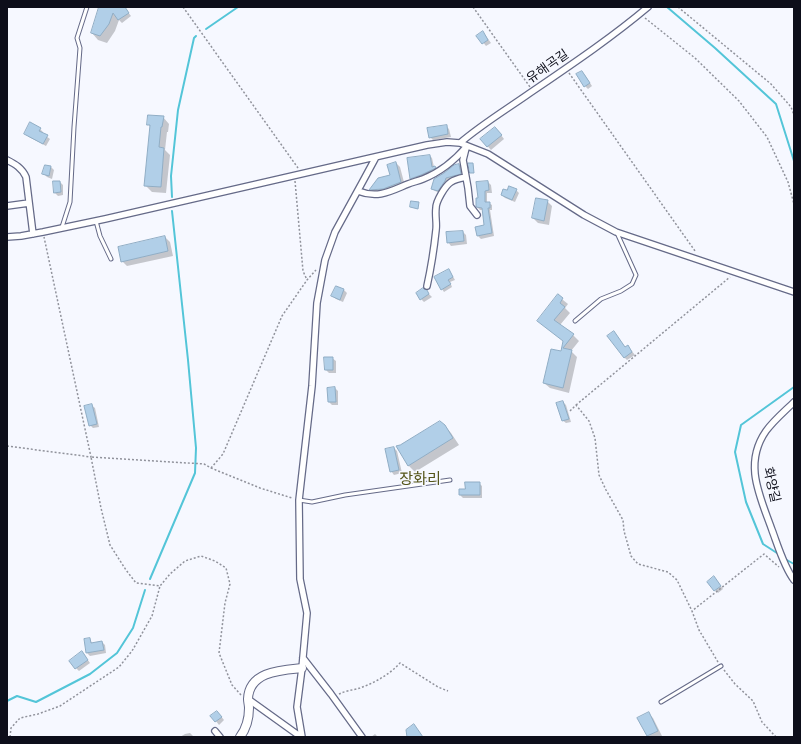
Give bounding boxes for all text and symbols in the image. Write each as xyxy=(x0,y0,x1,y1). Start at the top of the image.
street label: 유해곡길 xyxy=(524,47,572,87)
street label: 화양길 xyxy=(759,466,783,504)
district label: 장화리 xyxy=(399,471,441,489)

